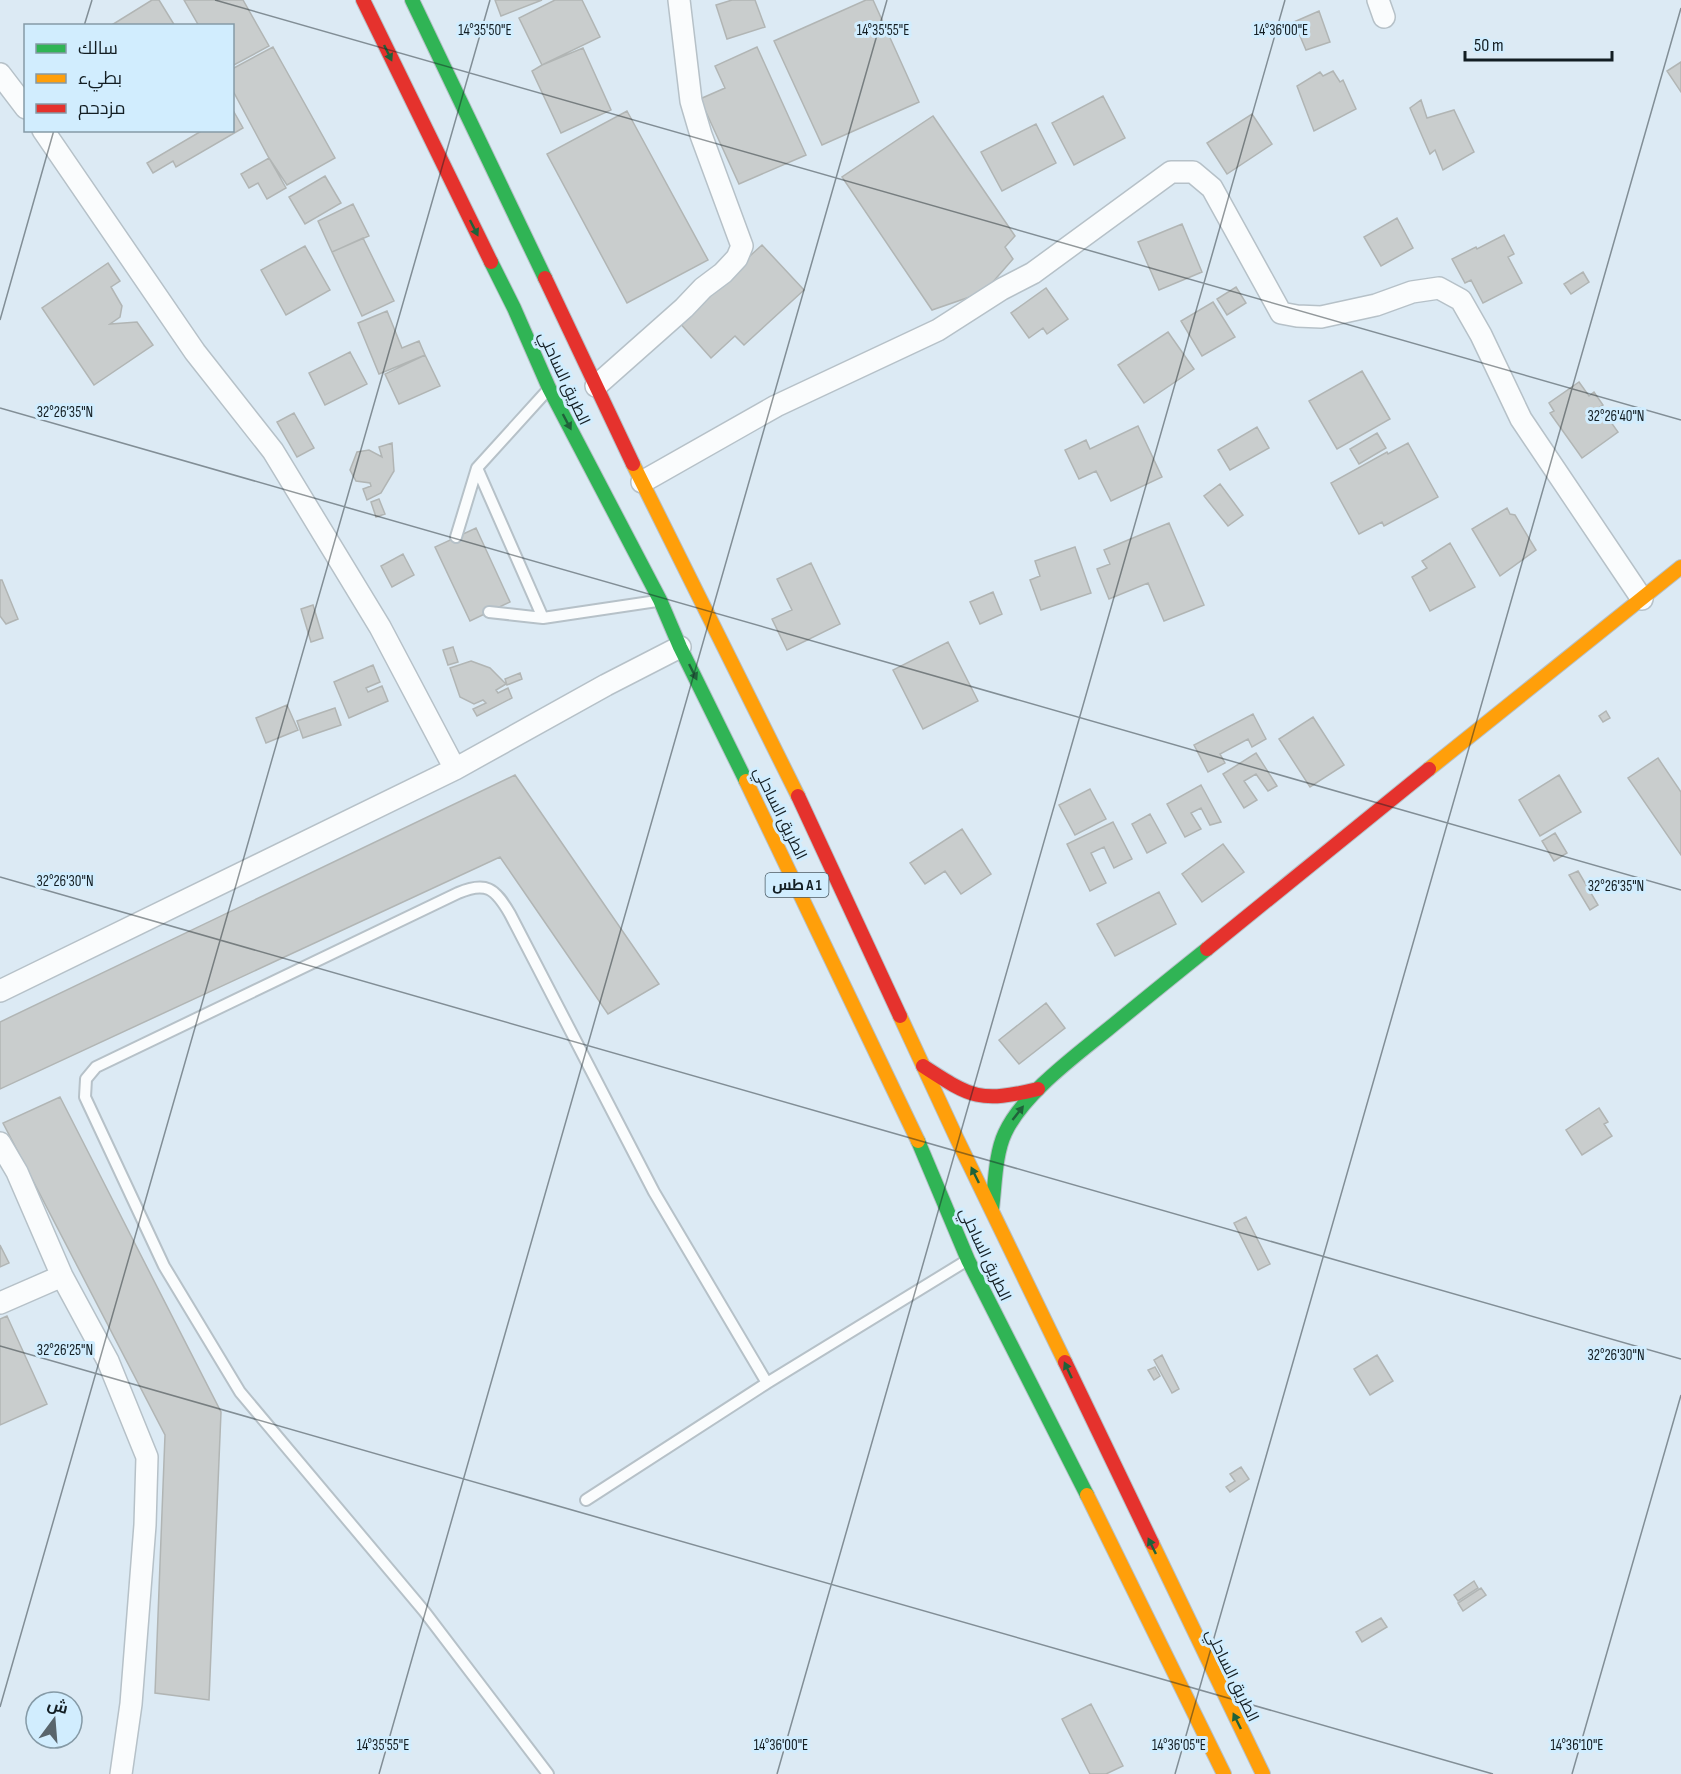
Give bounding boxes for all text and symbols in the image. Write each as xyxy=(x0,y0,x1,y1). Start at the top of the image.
text: 14°35'50"E xyxy=(458,21,512,40)
text: 14°35'55"E xyxy=(857,21,909,40)
text: 14°36'00"E xyxy=(1254,21,1308,40)
legend xyxy=(24,24,234,132)
scale bar xyxy=(1465,24,1612,62)
text: 50 m xyxy=(1474,35,1504,56)
text: سالك xyxy=(78,38,118,59)
one-way arrow xyxy=(384,44,393,61)
text: بطيء xyxy=(78,68,122,92)
text: مزدحم xyxy=(78,98,126,120)
one-way arrow xyxy=(470,219,479,236)
street label: الطريق الساحلي xyxy=(531,329,594,430)
text: 32°26'35"N xyxy=(37,403,93,422)
text: 32°26'40"N xyxy=(1587,407,1645,426)
one-way arrow xyxy=(562,414,572,431)
one-way arrow xyxy=(688,663,697,680)
street label: الطريق الساحلي xyxy=(746,764,810,864)
text: 32°26'30"N xyxy=(36,872,94,891)
road number: طس A 1 xyxy=(766,873,828,897)
text: 32°26'35"N xyxy=(1588,877,1644,896)
one-way arrow xyxy=(1011,1105,1024,1121)
one-way arrow xyxy=(970,1167,980,1184)
street label: الطريق الساحلي xyxy=(952,1205,1015,1306)
text: 32°26'25"N xyxy=(37,1341,93,1360)
text: 32°26'30"N xyxy=(1587,1346,1645,1365)
one-way arrow xyxy=(1064,1361,1073,1378)
one-way arrow xyxy=(1148,1537,1157,1554)
street label: الطريق الساحلي xyxy=(1198,1626,1262,1726)
north arrow xyxy=(24,1690,84,1750)
text: ش xyxy=(45,1695,70,1719)
one-way arrow xyxy=(1233,1713,1242,1730)
text: 14°35'55"E xyxy=(357,1736,409,1755)
text: 14°36'00"E xyxy=(754,1736,808,1755)
text: 14°36'05"E xyxy=(1152,1736,1206,1755)
text: 14°36'10"E xyxy=(1550,1736,1604,1755)

